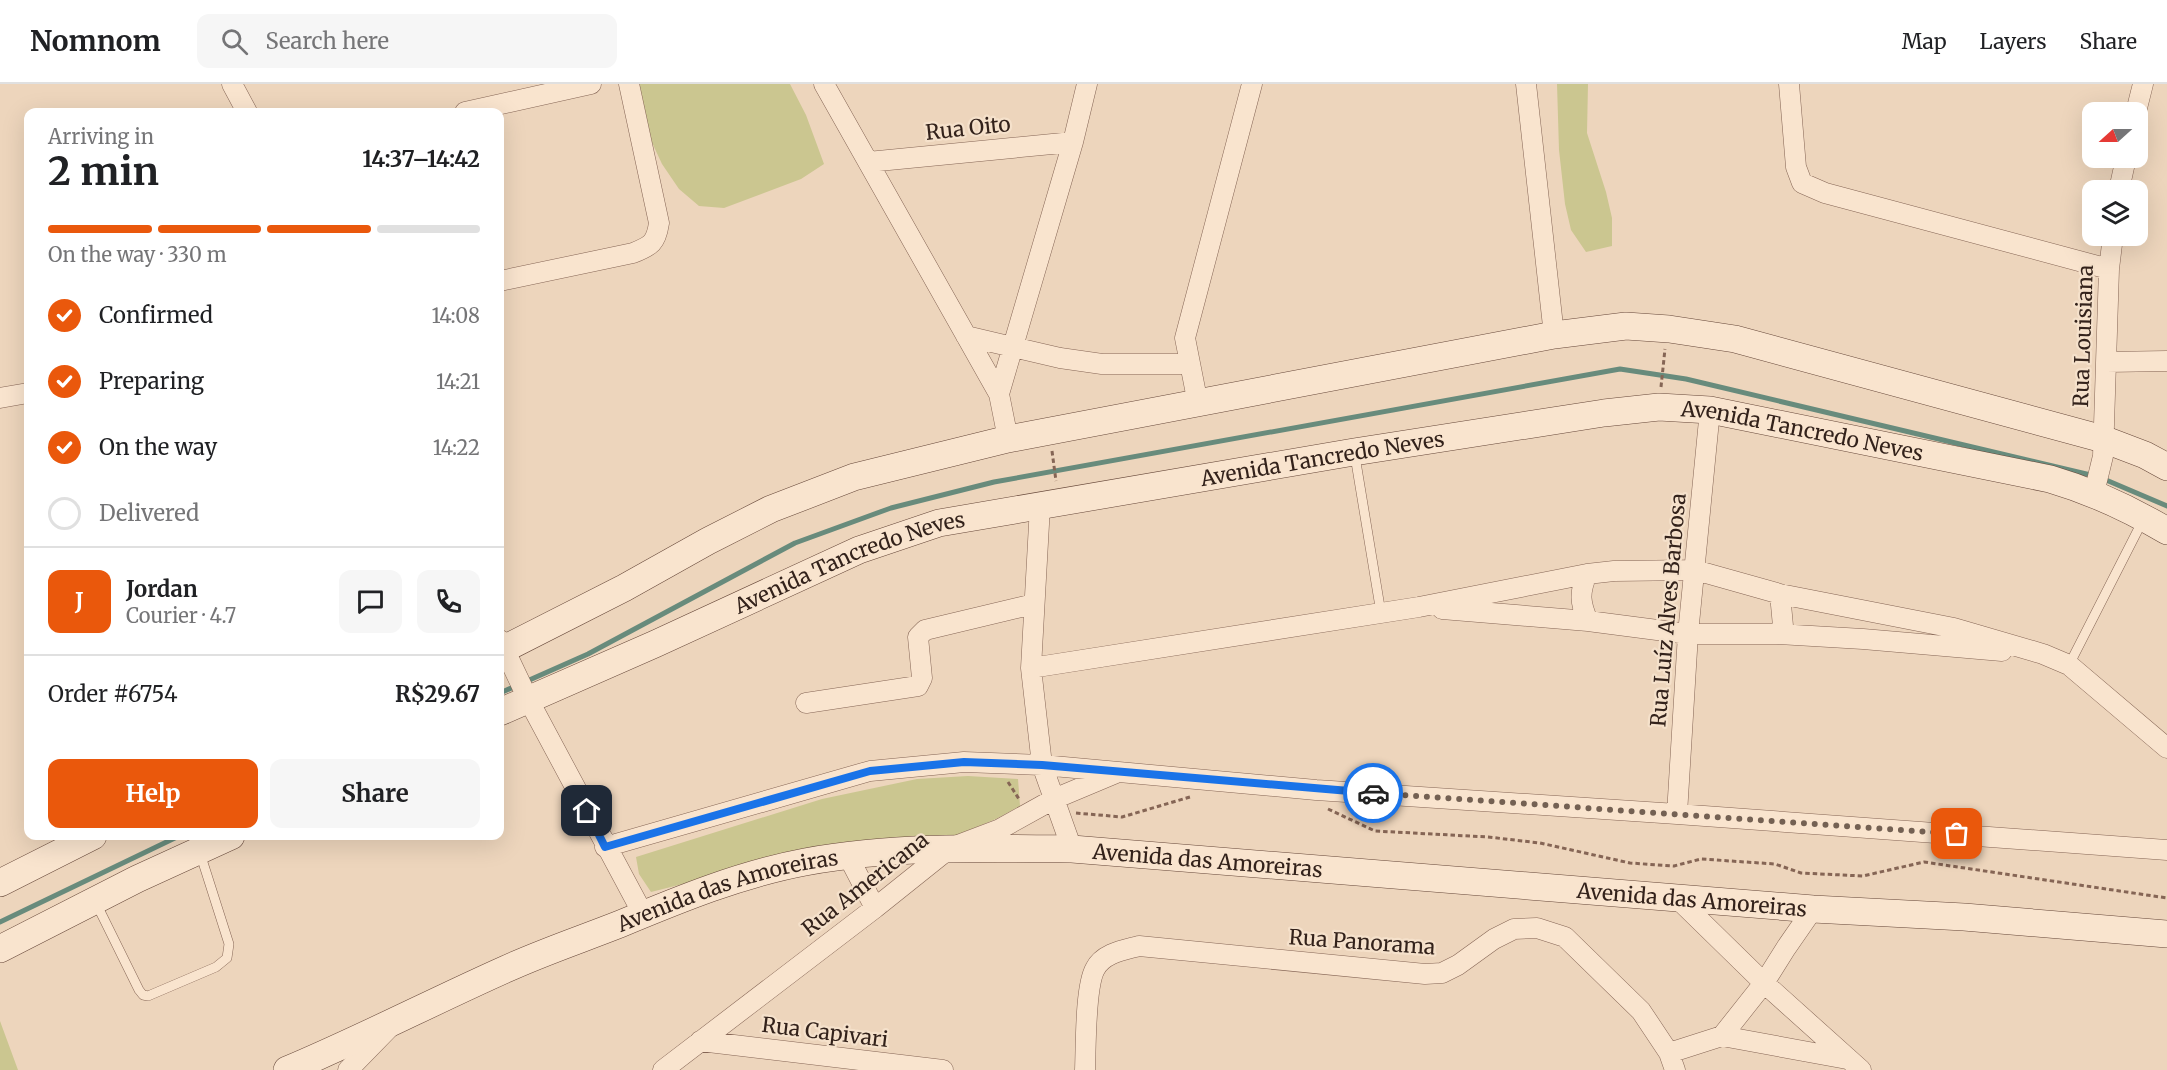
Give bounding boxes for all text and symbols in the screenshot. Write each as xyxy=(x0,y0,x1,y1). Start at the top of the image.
search box xyxy=(197,14,617,68)
text: Nomnom xyxy=(30,23,161,59)
icon: search xyxy=(218,25,251,58)
text: Search here xyxy=(266,27,389,55)
text: Map xyxy=(1902,28,1947,55)
text: Layers xyxy=(1980,28,2047,55)
text: Share xyxy=(2080,28,2137,55)
north arrow xyxy=(2082,102,2148,168)
map controls xyxy=(2082,102,2148,246)
street label: Rua Oito xyxy=(924,110,1012,146)
text: Arriving in xyxy=(48,124,154,149)
text: 14:37–14:42 xyxy=(362,145,480,173)
text: 2 min xyxy=(48,147,159,196)
button: layers xyxy=(2082,180,2148,246)
text: On the way · 330 m xyxy=(48,242,227,267)
street label: Rua Louisiana xyxy=(2067,264,2099,408)
icon: check xyxy=(48,299,81,332)
text: Confirmed xyxy=(99,301,213,329)
text: 14:08 xyxy=(431,303,480,328)
icon: check xyxy=(48,365,81,398)
text: Preparing xyxy=(99,367,204,395)
text: 14:21 xyxy=(436,369,480,394)
street label: Avenida Tancredo Neves xyxy=(1679,395,1926,466)
street label: Avenida Tancredo Neves xyxy=(1197,425,1446,492)
icon: check xyxy=(48,431,81,464)
text: On the way xyxy=(99,433,217,461)
text: 14:22 xyxy=(433,435,480,460)
street label: Rua Luíz Alves Barbosa xyxy=(1644,492,1692,728)
text: Delivered xyxy=(99,499,199,527)
street label: Avenida Tancredo Neves xyxy=(729,505,967,620)
button: chat xyxy=(339,570,402,633)
button: phone xyxy=(417,570,480,633)
text: Jordan xyxy=(126,575,198,603)
text: J xyxy=(75,587,84,615)
text: Courier · 4.7 xyxy=(126,603,236,628)
text: Order #6754 xyxy=(48,680,178,708)
text: R$29.67 xyxy=(395,680,480,708)
button: Help xyxy=(48,759,258,828)
button: Share xyxy=(270,759,480,828)
courier xyxy=(1343,763,1403,823)
icon: car xyxy=(1357,777,1390,810)
pin xyxy=(561,785,612,836)
icon: home xyxy=(570,794,603,827)
pin xyxy=(1931,808,1982,859)
icon: bag xyxy=(1940,817,1973,850)
street label: Rua Americana xyxy=(796,826,934,942)
street label: Avenida das Amoreiras xyxy=(1090,837,1324,883)
street label: Avenida das Amoreiras xyxy=(612,843,840,938)
street label: Avenida das Amoreiras xyxy=(1575,876,1808,922)
street label: Rua Panorama xyxy=(1288,923,1436,961)
street label: Rua Capivari xyxy=(760,1011,890,1053)

